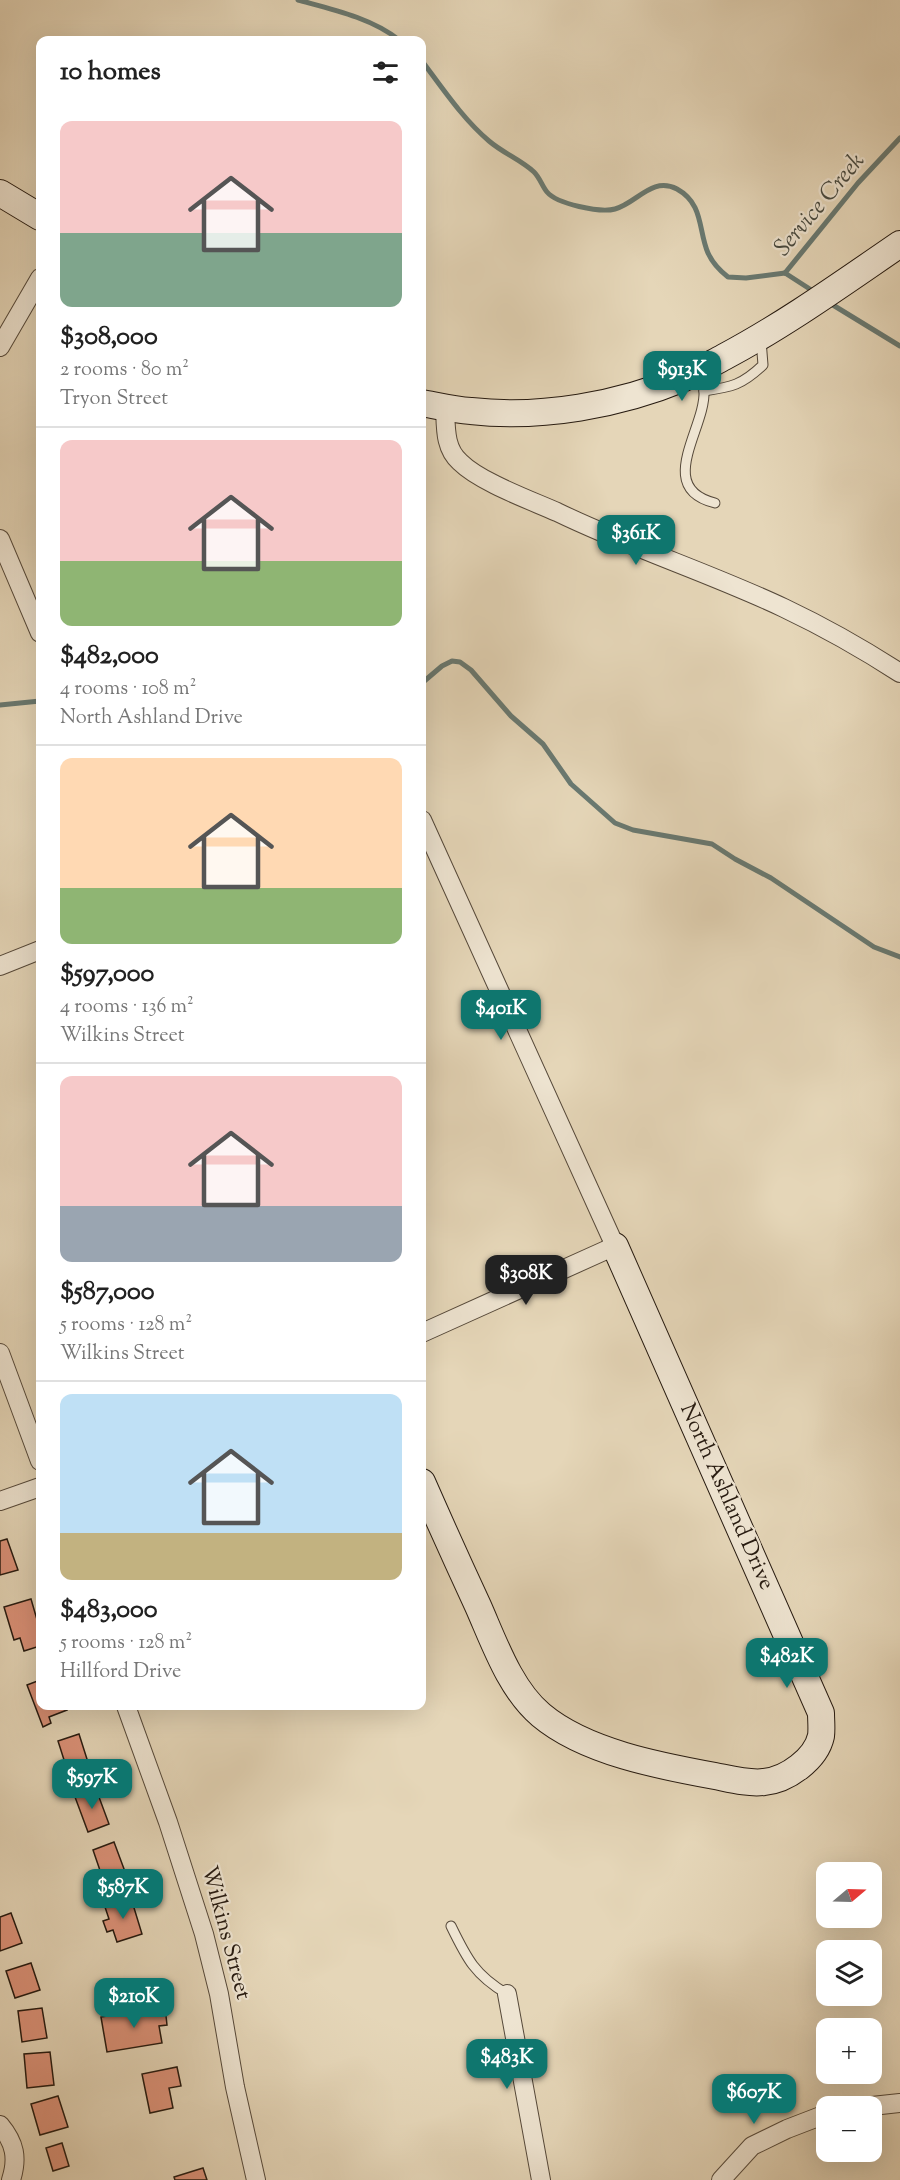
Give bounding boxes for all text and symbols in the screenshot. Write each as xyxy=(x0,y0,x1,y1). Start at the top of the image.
text: 10 homes xyxy=(60,54,161,91)
icon: filters xyxy=(369,56,402,89)
water label: Service Creek xyxy=(767,146,874,264)
icon: home xyxy=(177,160,285,268)
text: $308,000 xyxy=(60,319,158,356)
pin: $913K xyxy=(640,351,724,402)
text: 2 rooms · 80 m² xyxy=(60,356,189,385)
text: $913K xyxy=(657,356,707,385)
text: Tryon Street xyxy=(60,385,168,414)
icon: home xyxy=(177,479,285,587)
pin: $361K xyxy=(594,515,678,566)
text: $361K xyxy=(611,520,661,549)
text: $482,000 xyxy=(60,638,159,675)
text: 4 rooms · 108 m² xyxy=(60,675,196,704)
text: North Ashland Drive xyxy=(60,704,243,733)
icon: home xyxy=(177,797,285,905)
text: $597,000 xyxy=(60,956,154,993)
pin: $401K xyxy=(459,990,543,1041)
text: 4 rooms · 136 m² xyxy=(60,993,194,1022)
text: $401K xyxy=(475,995,527,1024)
text: Wilkins Street xyxy=(60,1022,185,1051)
icon: home xyxy=(177,1115,285,1223)
pin: $308K xyxy=(484,1255,568,1306)
text: $308K xyxy=(499,1260,553,1289)
text: $587,000 xyxy=(60,1274,155,1311)
text: 5 rooms · 128 m² xyxy=(60,1311,192,1340)
text: Wilkins Street xyxy=(60,1340,185,1369)
street label: North Ashland Drive xyxy=(670,1399,782,1595)
icon: home xyxy=(177,1433,285,1541)
text: $483,000 xyxy=(60,1592,157,1629)
text: 5 rooms · 128 m² xyxy=(60,1629,192,1658)
pin: $482K xyxy=(745,1638,829,1689)
text: $482K xyxy=(760,1643,814,1672)
text: Hillford Drive xyxy=(60,1658,181,1687)
pin: $597K xyxy=(50,1759,134,1810)
text: $597K xyxy=(66,1764,118,1793)
north arrow xyxy=(816,1862,882,1928)
map controls xyxy=(816,1862,882,2162)
street label: Wilkins Street xyxy=(192,1863,258,2004)
pin: $587K xyxy=(81,1869,165,1920)
text: $587K xyxy=(97,1874,149,1903)
button: layers xyxy=(816,1940,882,2006)
pin: $210K xyxy=(92,1978,176,2029)
text: $210K xyxy=(108,1983,160,2012)
button: + xyxy=(816,2018,882,2084)
pin: $483K xyxy=(465,2039,549,2090)
text: $483K xyxy=(480,2044,534,2073)
pin: $607K xyxy=(712,2074,796,2125)
text: $607K xyxy=(726,2079,782,2108)
button: − xyxy=(816,2096,882,2162)

